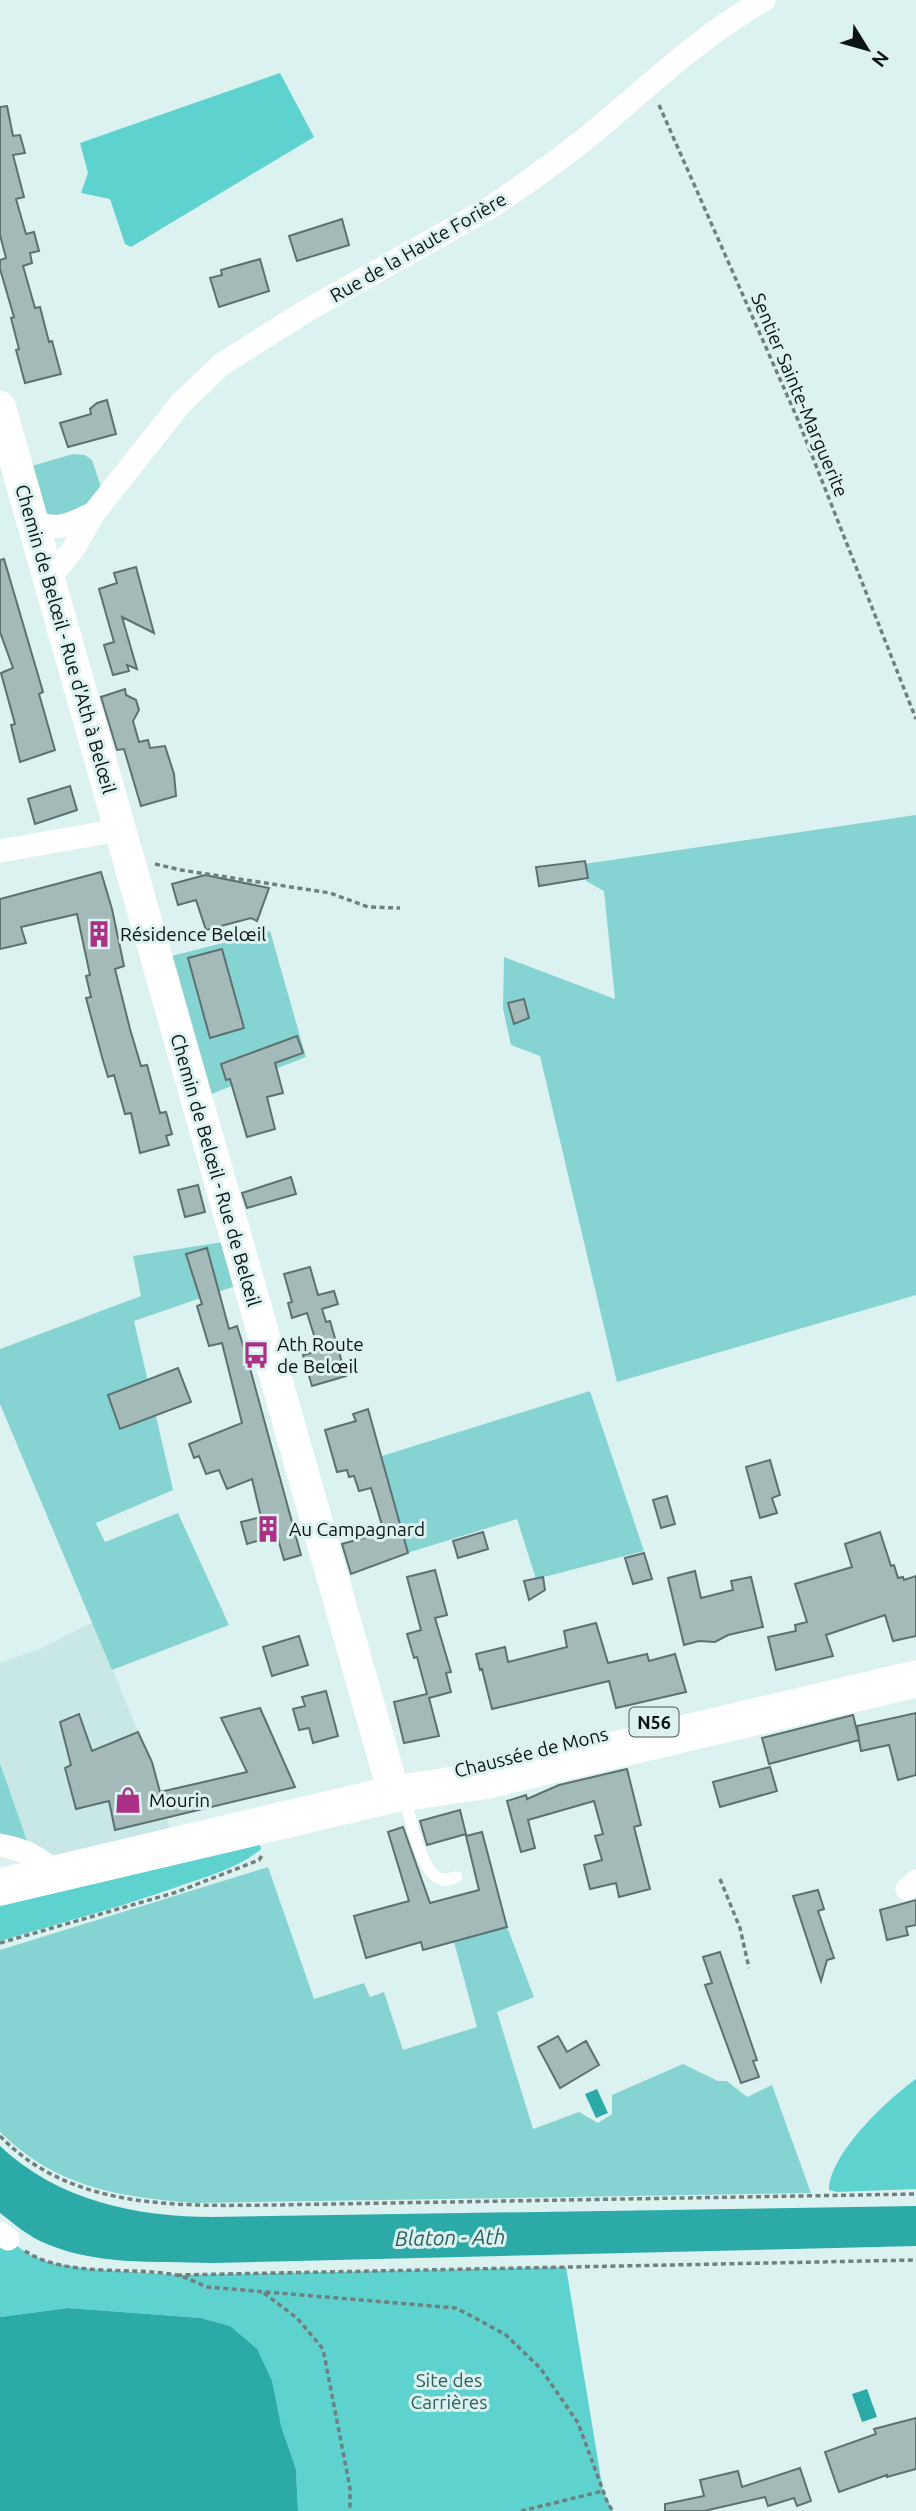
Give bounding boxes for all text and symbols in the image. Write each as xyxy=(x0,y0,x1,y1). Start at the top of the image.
north arrow xyxy=(832,14,902,84)
text: N xyxy=(868,47,894,72)
street label: Rue de la Haute Forière xyxy=(326,188,510,306)
street label: Sentier Sainte-Marguerite xyxy=(747,290,853,500)
street label: Chemin de Belœil - Rue d'Ath à Belœil xyxy=(11,482,121,796)
building icon: Résidence Belœil xyxy=(84,919,114,949)
place label: Résidence Belœil xyxy=(120,923,266,945)
street label: Chemin de Belœil - Rue de Belœil xyxy=(166,1031,266,1309)
place label: Ath Route de Belœil xyxy=(277,1333,364,1377)
bus stop icon: Ath Route de Belœil xyxy=(241,1340,271,1370)
building icon: Au Campagnard xyxy=(253,1514,283,1544)
place label: Au Campagnard xyxy=(289,1518,425,1540)
road number: N56 xyxy=(630,1708,678,1736)
street label: Chaussée de Mons xyxy=(452,1722,610,1782)
shop icon: Mourin xyxy=(113,1785,143,1815)
place label: Mourin xyxy=(149,1789,210,1811)
water label: Blaton - Ath xyxy=(395,2224,505,2250)
park label: Site des Carrières xyxy=(411,2369,487,2413)

